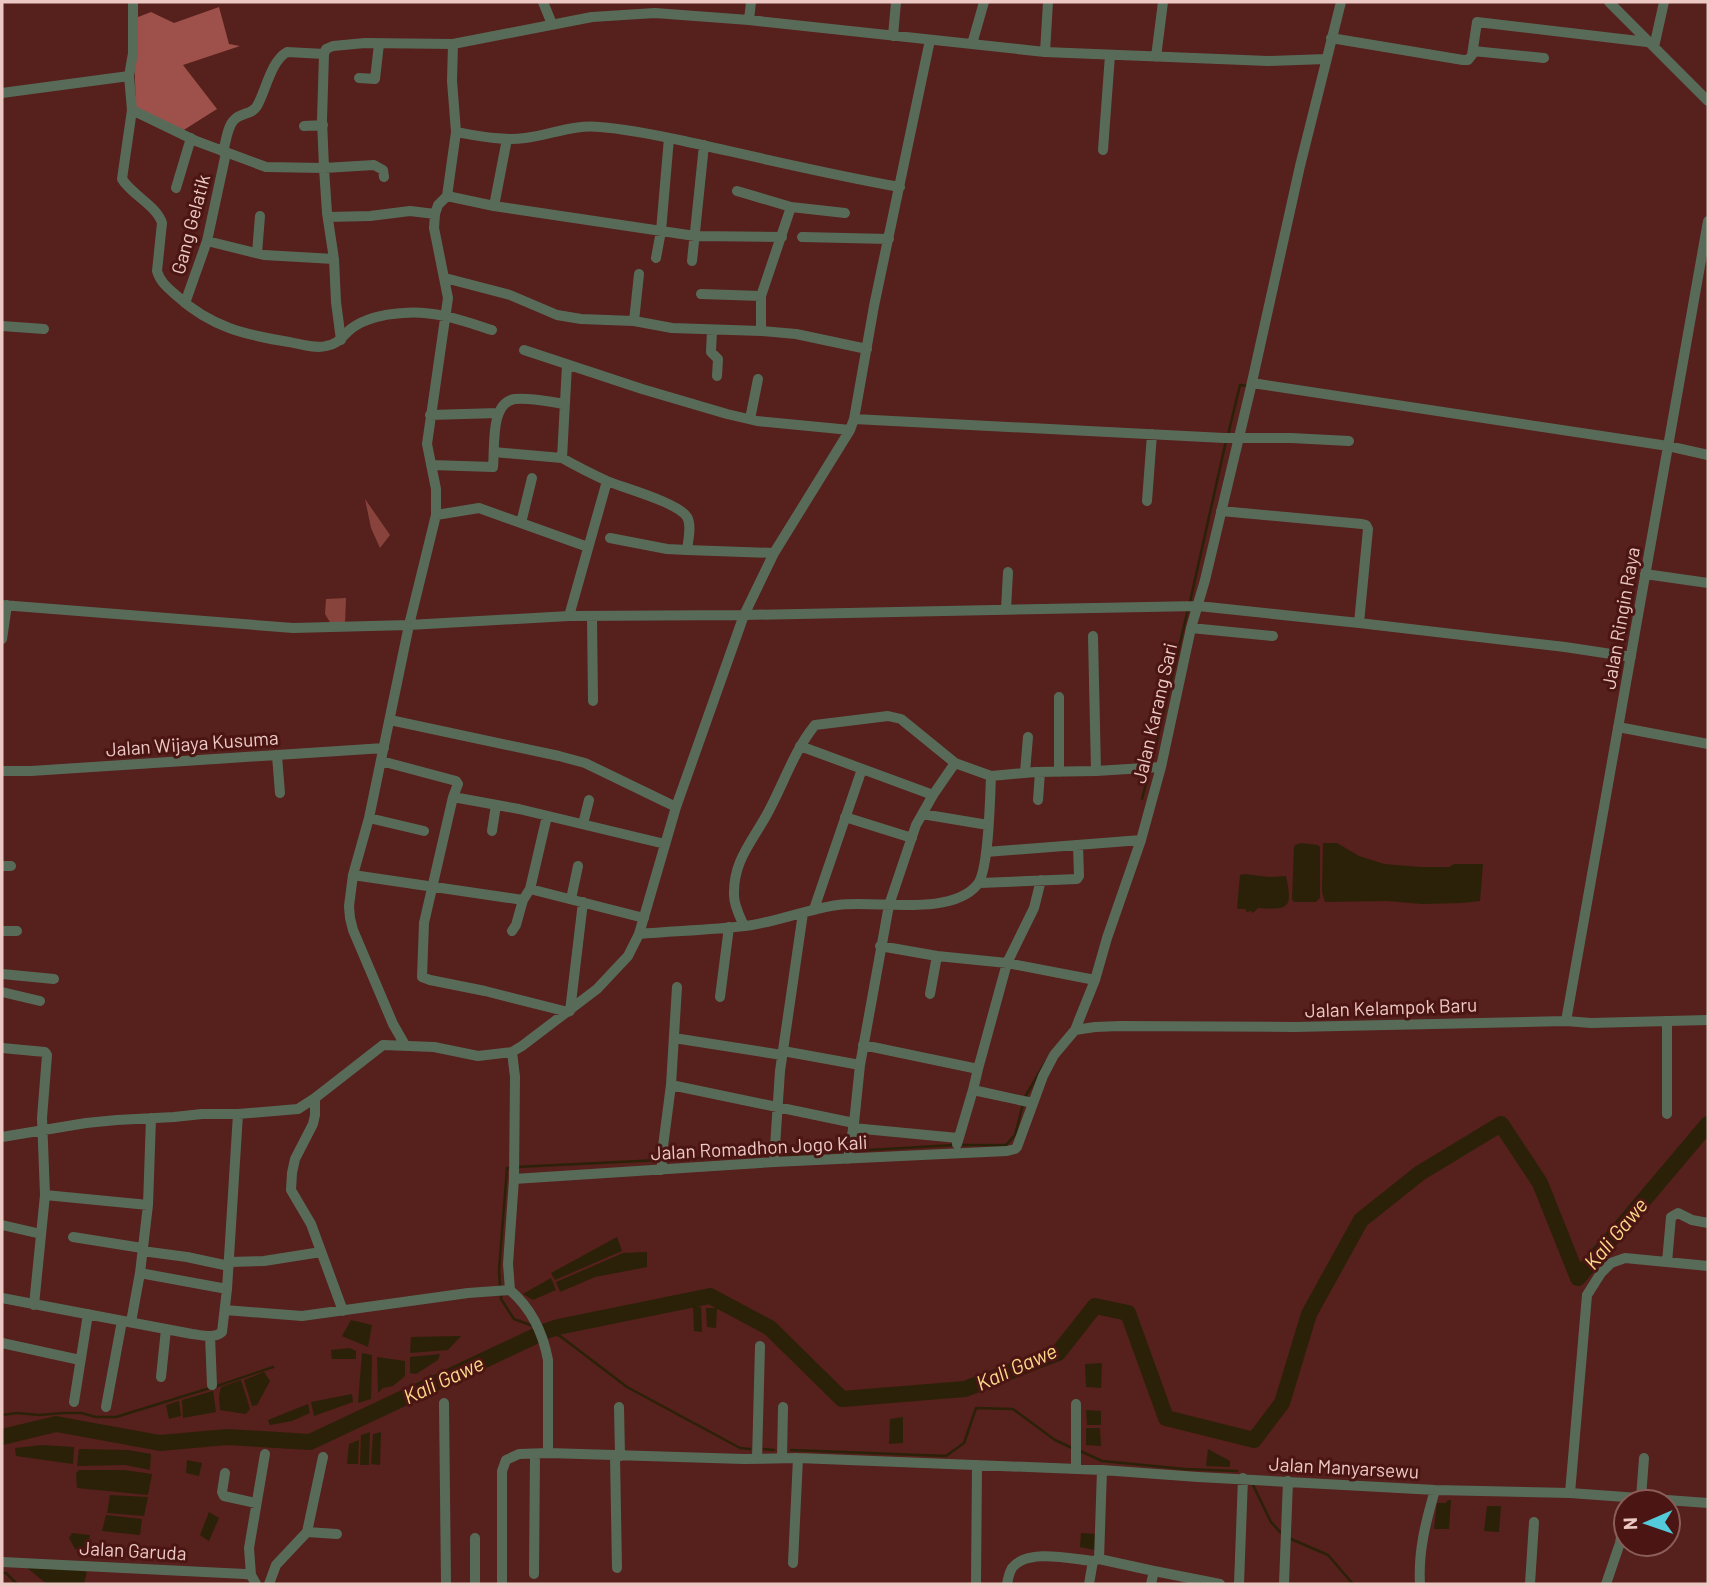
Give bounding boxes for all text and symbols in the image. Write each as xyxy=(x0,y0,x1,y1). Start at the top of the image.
street label: Gang Gelatik xyxy=(166,172,214,276)
street label: Jalan Ringin Raya xyxy=(1596,545,1644,691)
street label: Jalan Karang Sari xyxy=(1127,641,1181,785)
street label: Jalan Wijaya Kusuma xyxy=(105,725,279,761)
street label: Jalan Kelampok Baru xyxy=(1304,992,1478,1022)
street label: Jalan Romadhon Jogo Kali xyxy=(650,1130,868,1164)
water label: Kali Gawe xyxy=(1578,1192,1652,1274)
water label: Kali Gawe xyxy=(972,1337,1060,1395)
water label: Kali Gawe xyxy=(399,1350,487,1408)
street label: Jalan Manyarsewu xyxy=(1268,1452,1420,1482)
north arrow xyxy=(1612,1488,1682,1558)
text: N xyxy=(1618,1517,1641,1530)
street label: Jalan Garuda xyxy=(79,1536,187,1564)

